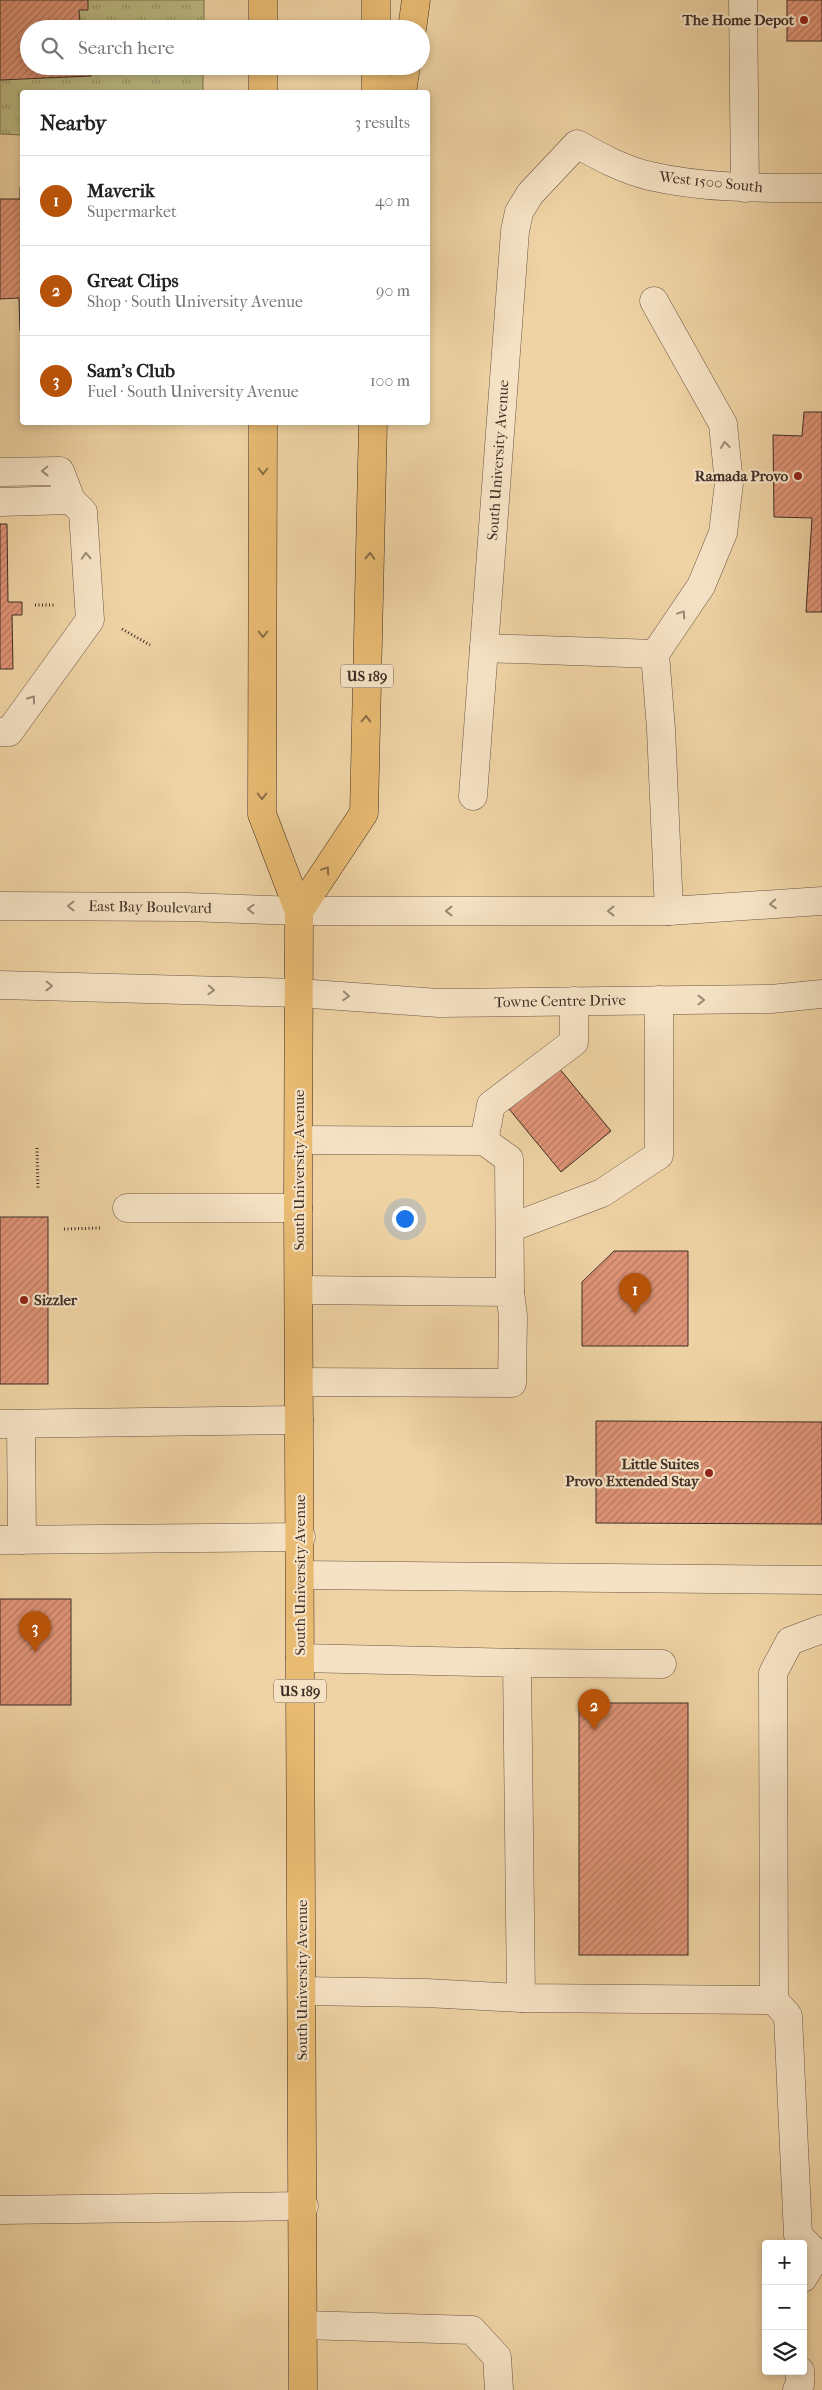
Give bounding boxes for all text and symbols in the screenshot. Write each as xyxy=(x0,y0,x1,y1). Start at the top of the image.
place label: The Home Depot xyxy=(681,11,795,29)
marker: The Home Depot xyxy=(798,14,810,26)
search box xyxy=(20,20,430,75)
icon: search xyxy=(38,34,66,62)
text: Search here xyxy=(78,37,174,59)
text: Nearby xyxy=(40,111,106,135)
text: 3 results xyxy=(354,113,410,132)
street label: West 1500 South xyxy=(657,167,764,196)
text: Maverik xyxy=(87,180,155,202)
text: 1 xyxy=(53,191,59,210)
text: 40 m xyxy=(375,191,410,210)
text: Supermarket xyxy=(87,202,177,221)
text: Great Clips xyxy=(87,270,178,292)
text: 2 xyxy=(52,281,60,300)
text: 90 m xyxy=(376,281,410,300)
text: Shop · South University Avenue xyxy=(87,292,303,311)
text: Sam's Club xyxy=(87,360,175,382)
text: 3 xyxy=(53,371,59,390)
text: 100 m xyxy=(370,371,410,390)
street label: South University Avenue xyxy=(483,378,513,541)
text: Fuel · South University Avenue xyxy=(87,382,299,401)
one-way arrow xyxy=(720,440,731,448)
one-way arrow xyxy=(41,466,49,477)
place label: Ramada Provo xyxy=(695,467,788,485)
one-way arrow xyxy=(258,468,268,475)
marker: Ramada Provo xyxy=(792,470,804,482)
one-way arrow xyxy=(80,551,91,559)
one-way arrow xyxy=(365,552,375,560)
one-way arrow xyxy=(676,610,685,620)
one-way arrow xyxy=(258,630,268,638)
road number: US 189 xyxy=(341,664,393,688)
one-way arrow xyxy=(26,696,35,705)
one-way arrow xyxy=(361,715,371,722)
one-way arrow xyxy=(257,792,267,800)
one-way arrow xyxy=(320,866,329,876)
street label: East Bay Boulevard xyxy=(88,897,213,917)
one-way arrow xyxy=(769,899,777,910)
one-way arrow xyxy=(66,901,74,911)
one-way arrow xyxy=(246,904,254,914)
one-way arrow xyxy=(444,906,452,916)
one-way arrow xyxy=(607,906,614,916)
one-way arrow xyxy=(45,981,53,991)
one-way arrow xyxy=(207,984,215,995)
one-way arrow xyxy=(343,991,351,1002)
street label: Towne Centre Drive xyxy=(494,991,626,1011)
one-way arrow xyxy=(698,995,705,1005)
street label: South University Avenue xyxy=(290,1089,308,1251)
your location xyxy=(392,1206,418,1232)
pin: 1 xyxy=(619,1273,651,1314)
place label: Sizzler xyxy=(34,1291,78,1309)
marker: Sizzler xyxy=(18,1294,30,1306)
place label: Little Suites Provo Extended Stay xyxy=(565,1455,700,1490)
marker: Little Suites Provo Extended Stay xyxy=(703,1467,715,1479)
street label: South University Avenue xyxy=(291,1494,309,1656)
pin: 3 xyxy=(19,1611,51,1652)
road number: US 189 xyxy=(274,1680,326,1702)
pin: 2 xyxy=(578,1689,610,1730)
street label: South University Avenue xyxy=(293,1899,311,2061)
map controls xyxy=(762,2240,807,2375)
button: + xyxy=(762,2240,807,2285)
button: − xyxy=(762,2285,807,2330)
button: layers xyxy=(762,2330,807,2375)

